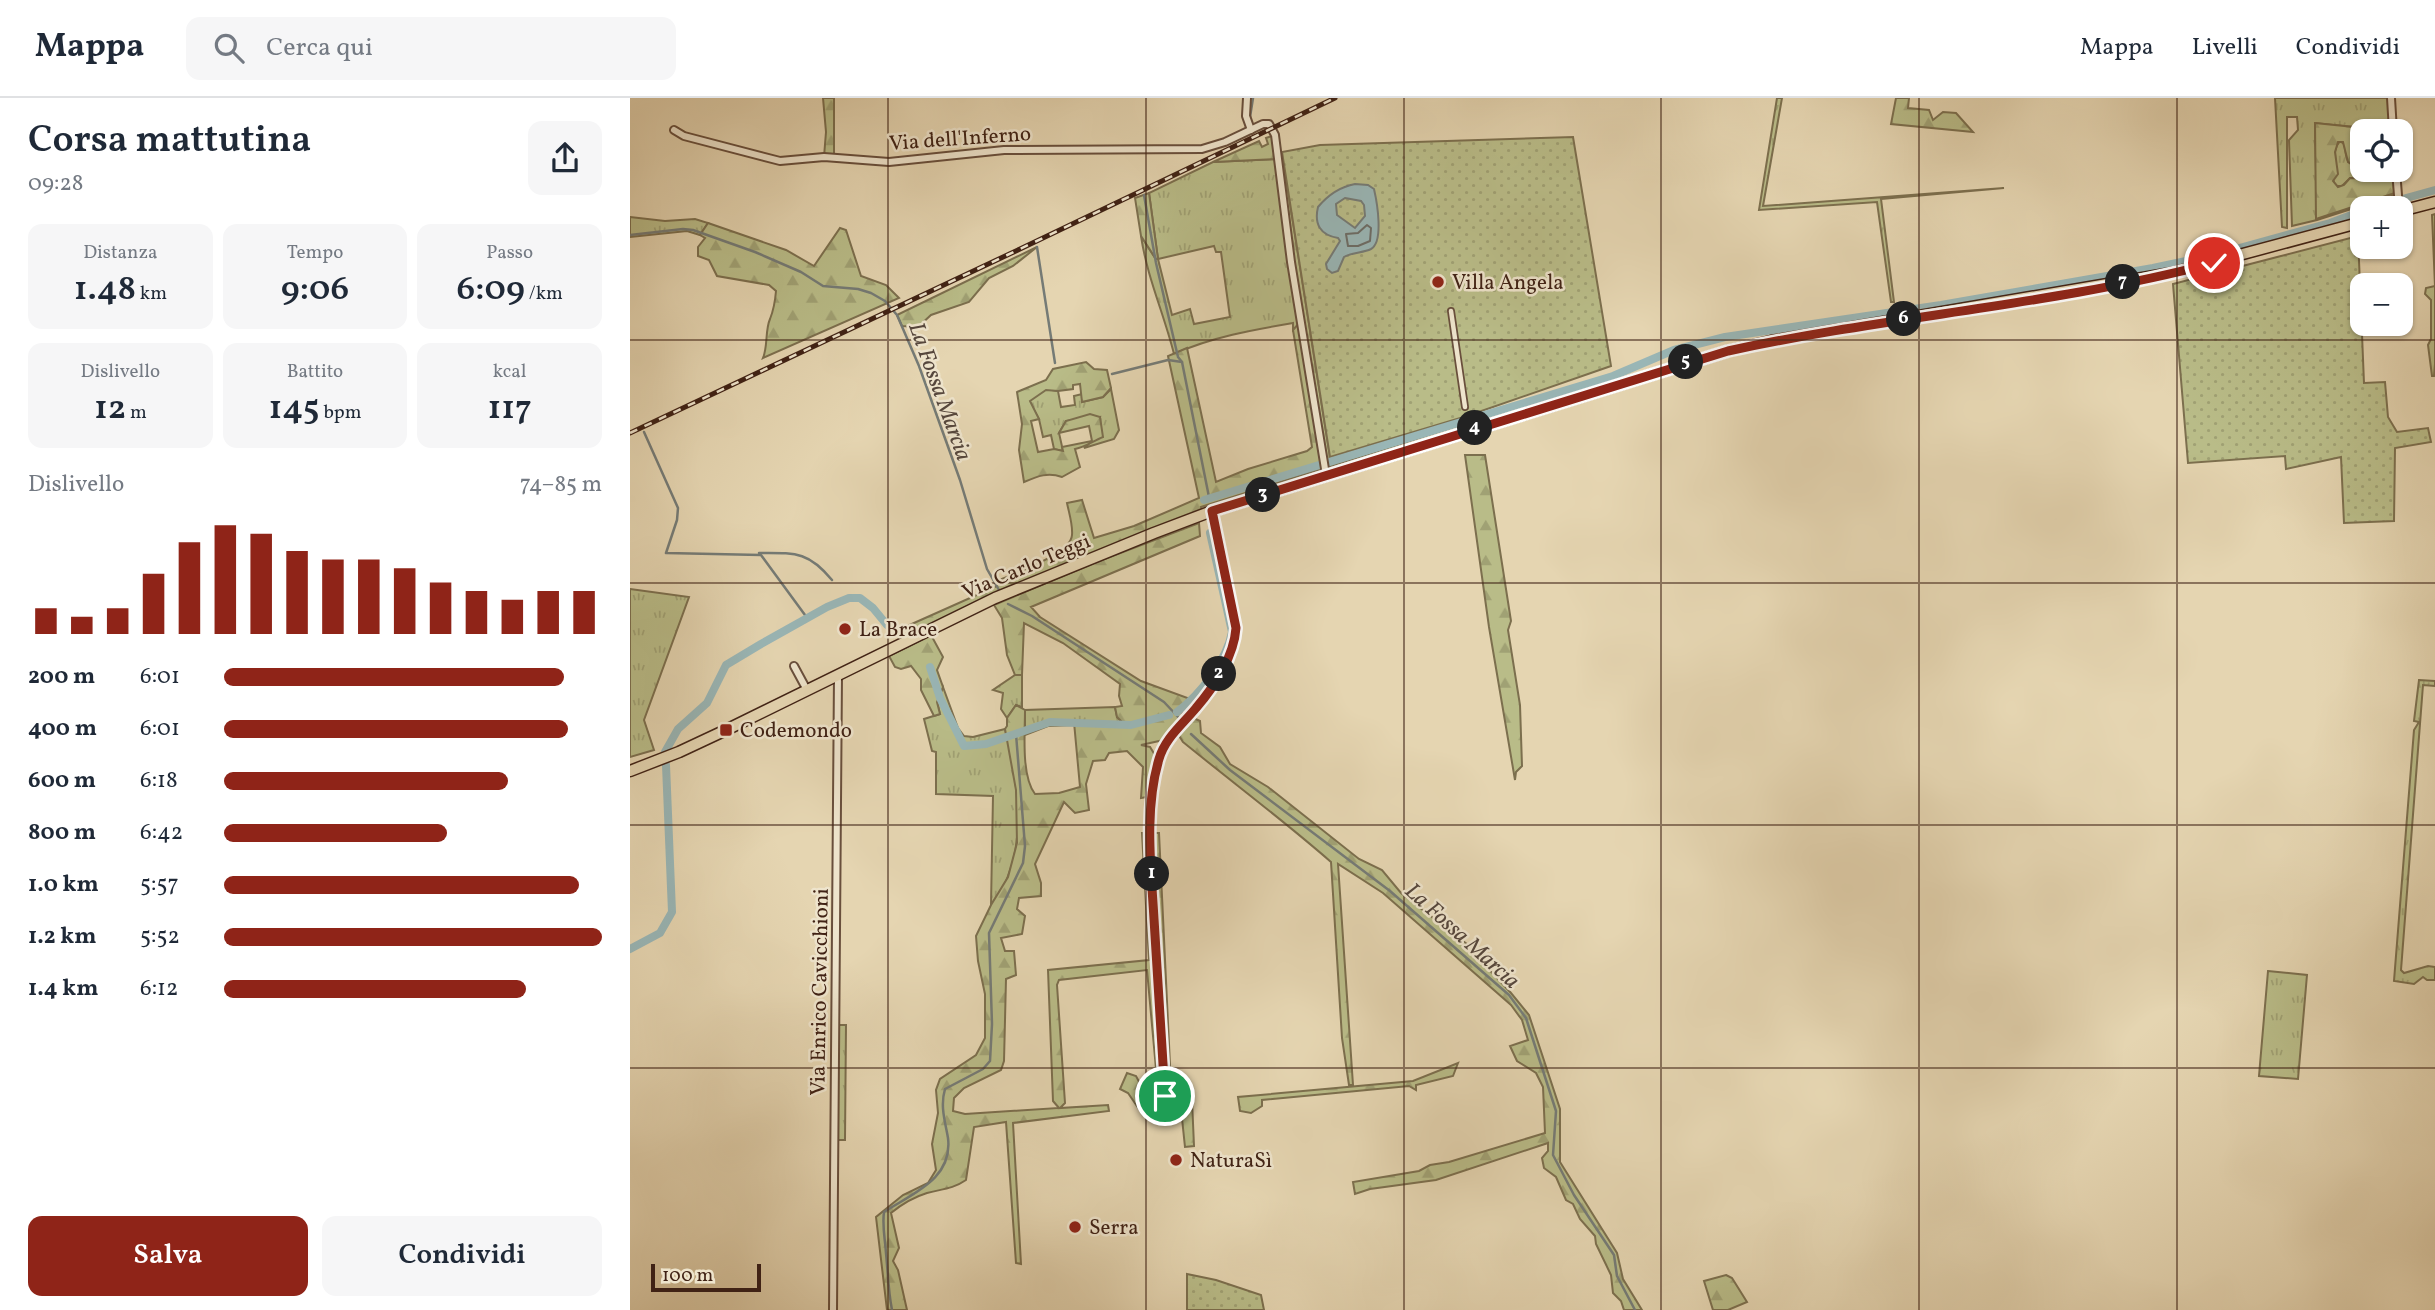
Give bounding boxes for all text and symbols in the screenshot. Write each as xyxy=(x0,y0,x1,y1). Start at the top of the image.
search box xyxy=(186,17,676,80)
text: Mappa xyxy=(35,25,144,71)
icon: search xyxy=(210,29,248,67)
text: Cerca qui xyxy=(266,30,373,66)
text: Mappa xyxy=(2080,31,2154,65)
text: Livelli xyxy=(2192,31,2258,65)
text: Condividi xyxy=(2296,31,2400,65)
text: Corsa mattutina xyxy=(28,115,311,168)
map controls xyxy=(2350,119,2413,336)
button: locate xyxy=(2350,119,2413,182)
street label: Via dell'Inferno xyxy=(888,120,1032,159)
button: share xyxy=(528,121,602,195)
text: 09:28 xyxy=(28,168,83,200)
button: + xyxy=(2350,196,2413,259)
pin xyxy=(2184,233,2244,293)
text: Distanza xyxy=(83,240,157,266)
text: Tempo xyxy=(287,240,343,266)
text: Passo xyxy=(486,240,533,266)
icon: check xyxy=(2195,244,2233,282)
pin: 7 xyxy=(2106,264,2140,300)
text: 1.48 xyxy=(74,266,136,314)
text: 9:06 xyxy=(281,266,349,314)
text: 6:09 xyxy=(457,266,525,314)
text: 7 xyxy=(2118,268,2127,294)
place label: Villa Angela xyxy=(1452,269,1564,298)
button: − xyxy=(2350,273,2413,336)
marker: Villa Angela xyxy=(1430,274,1446,290)
text: km xyxy=(136,281,167,307)
text: /km xyxy=(525,281,563,307)
pin: 6 xyxy=(1886,302,1922,336)
text: 6 xyxy=(1898,305,1909,331)
water label: La Fossa Marcia xyxy=(899,318,979,465)
pin: 5 xyxy=(1668,344,1704,380)
text: 5 xyxy=(1681,348,1690,374)
text: Dislivello xyxy=(81,359,160,385)
text: Battito xyxy=(287,359,343,385)
text: kcal xyxy=(493,359,527,385)
text: 12 xyxy=(94,385,126,433)
text: 145 xyxy=(268,385,320,433)
text: 117 xyxy=(487,385,532,433)
text: m xyxy=(126,400,147,426)
text: bpm xyxy=(320,400,361,426)
pin: 4 xyxy=(1458,410,1492,446)
text: 4 xyxy=(1469,414,1480,440)
text: Dislivello xyxy=(28,469,124,501)
text: 74–85 m xyxy=(520,469,602,501)
pin: 3 xyxy=(1246,478,1280,512)
text: 3 xyxy=(1258,481,1267,507)
street label: Via Carlo Teggi xyxy=(958,527,1095,607)
place label: La Brace xyxy=(859,616,937,645)
marker: La Brace xyxy=(837,621,853,637)
pin: 2 xyxy=(1202,656,1236,692)
text: 2 xyxy=(1214,660,1223,686)
text: 200 m xyxy=(28,661,95,693)
text: 6:01 xyxy=(140,661,180,693)
text: 400 m xyxy=(28,713,97,745)
text: 6:01 xyxy=(140,713,180,745)
place label: Codemondo xyxy=(740,717,852,746)
marker: Codemondo xyxy=(718,722,734,738)
text: 600 m xyxy=(28,765,96,797)
text: 6:18 xyxy=(140,765,178,797)
text: 800 m xyxy=(28,817,96,849)
text: 6:42 xyxy=(140,817,183,849)
pin: 1 xyxy=(1134,856,1170,892)
text: 1 xyxy=(1148,860,1155,886)
text: 1.0 km xyxy=(28,869,99,901)
text: 5:57 xyxy=(140,869,179,901)
water label: La Fossa Marcia xyxy=(1397,876,1526,997)
street label: Via Enrico Cavicchioni xyxy=(804,888,837,1096)
text: 1.2 km xyxy=(28,921,97,953)
text: 5:52 xyxy=(140,921,180,953)
text: 1.4 km xyxy=(28,973,99,1005)
text: 6:12 xyxy=(140,973,178,1005)
pin xyxy=(1135,1066,1195,1126)
icon: arrive xyxy=(1146,1077,1184,1115)
place label: NaturaSì xyxy=(1190,1147,1272,1176)
marker: NaturaSì xyxy=(1168,1152,1184,1168)
place label: Serra xyxy=(1089,1214,1139,1243)
button: Salva xyxy=(28,1216,308,1296)
button: Condividi xyxy=(322,1216,602,1296)
marker: Serra xyxy=(1067,1219,1083,1235)
scale bar xyxy=(651,1261,761,1293)
text: 100 m xyxy=(662,1263,713,1289)

